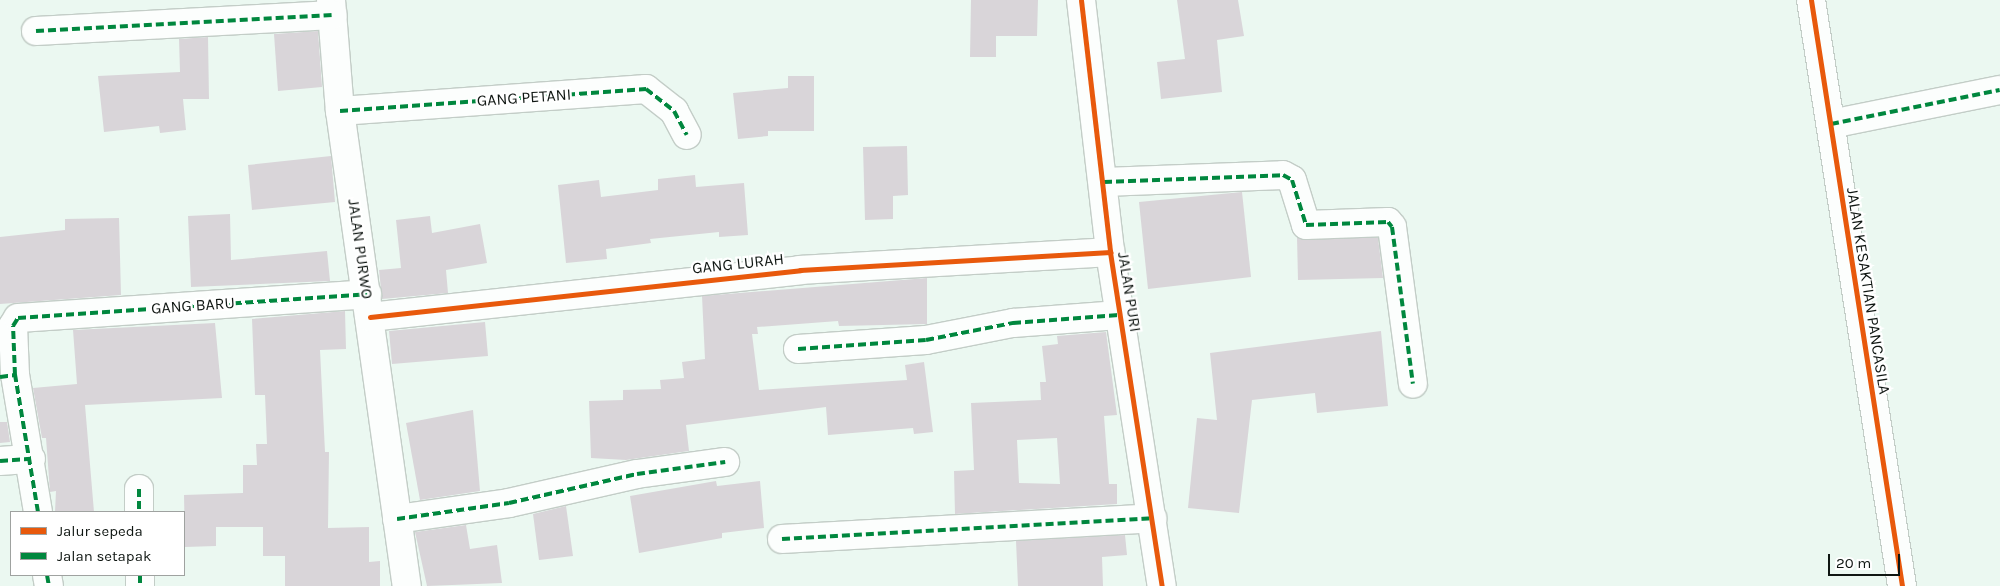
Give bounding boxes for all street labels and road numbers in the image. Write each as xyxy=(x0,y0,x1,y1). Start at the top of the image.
street label: GANG PETANI xyxy=(476,85,572,111)
street label: JALAN KESAKTIAN PANCASILA xyxy=(1842,186,1894,396)
street label: JALAN PURWO xyxy=(343,198,377,300)
street label: GANG LURAH xyxy=(691,250,785,278)
street label: JALAN PURI xyxy=(1113,251,1145,333)
street label: GANG BARU xyxy=(150,293,236,319)

